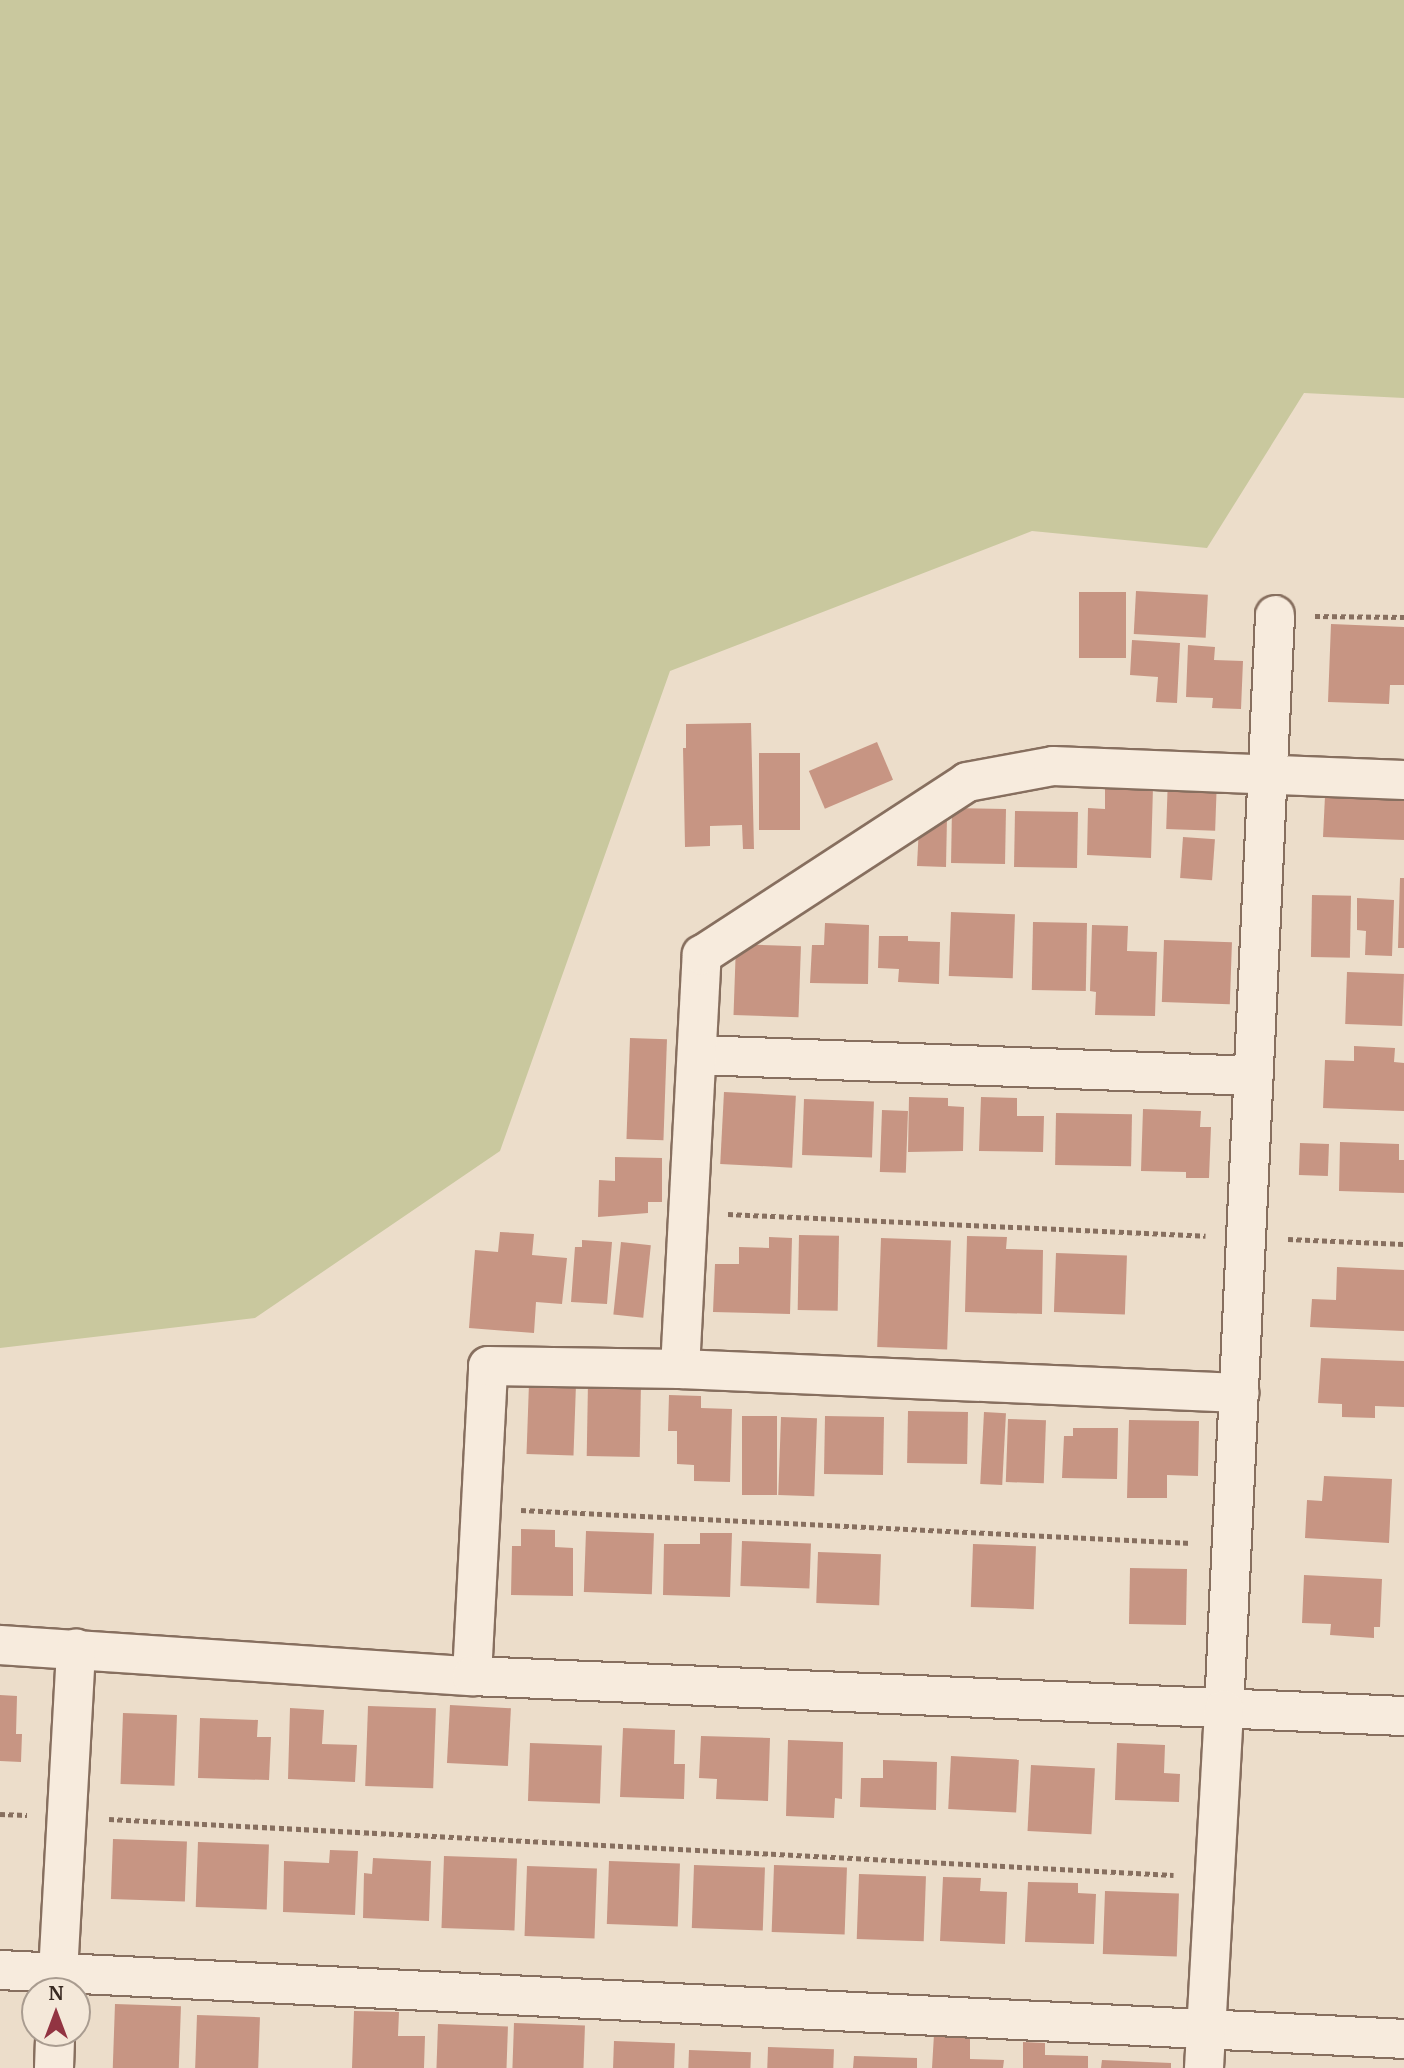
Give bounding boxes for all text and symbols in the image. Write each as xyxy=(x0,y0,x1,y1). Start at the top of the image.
north arrow xyxy=(21,1977,91,2047)
text: N xyxy=(48,1981,64,2005)

